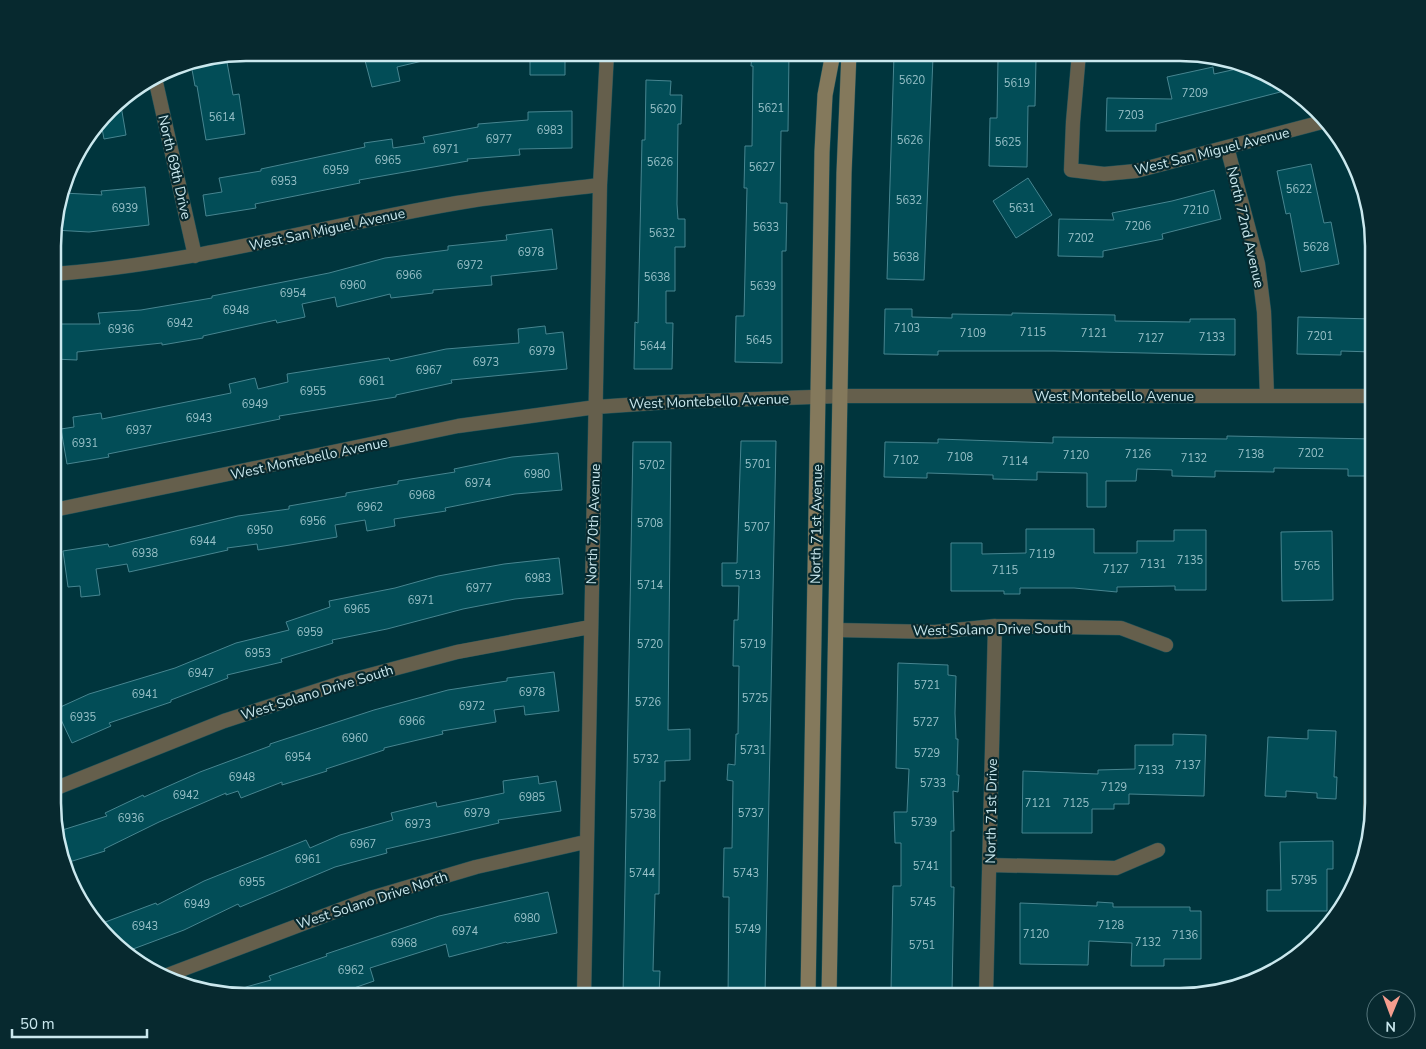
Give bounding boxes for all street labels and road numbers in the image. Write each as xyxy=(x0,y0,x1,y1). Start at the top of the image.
street label: North 69th Drive xyxy=(153,113,196,221)
street label: West San Miguel Avenue xyxy=(1133,123,1292,180)
street label: North 72nd Avenue xyxy=(1222,164,1269,290)
street label: West San Miguel Avenue xyxy=(247,204,407,255)
street label: West Montebello Avenue xyxy=(1034,387,1194,406)
street label: West Montebello Avenue xyxy=(629,389,789,414)
street label: West Montebello Avenue xyxy=(229,433,389,484)
street label: North 70th Avenue xyxy=(582,463,605,585)
street label: North 71st Avenue xyxy=(806,464,827,584)
street label: West Solano Drive South xyxy=(913,619,1071,640)
street label: West Solano Drive South xyxy=(239,660,396,725)
street label: North 71st Drive xyxy=(981,758,1002,864)
street label: West Solano Drive North xyxy=(294,867,450,934)

